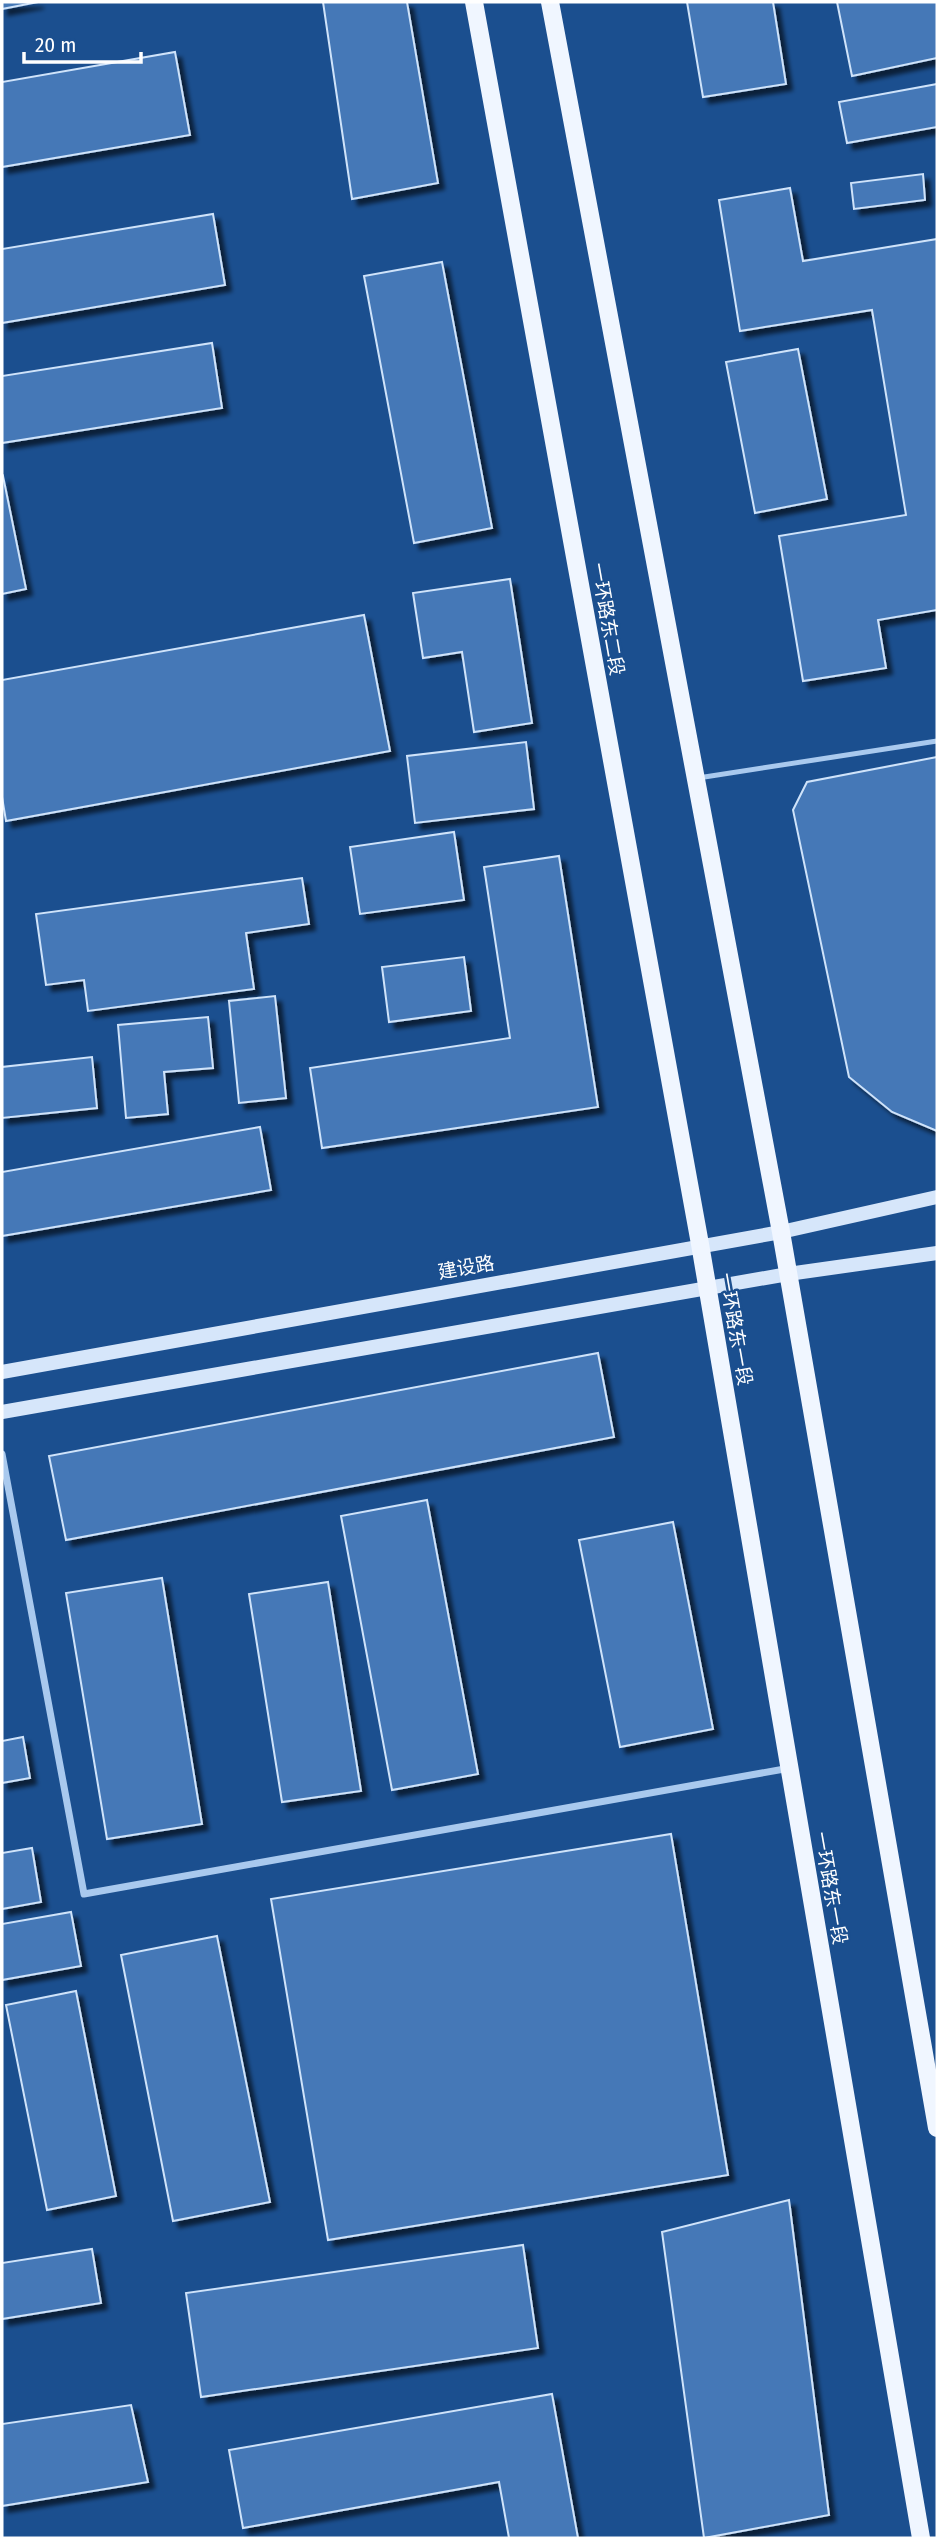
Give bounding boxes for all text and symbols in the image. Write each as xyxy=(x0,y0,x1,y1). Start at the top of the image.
scale bar xyxy=(24,21,142,65)
text: 20 m xyxy=(35,32,76,58)
street label: 一环路东二段 xyxy=(586,561,629,677)
street label: 建设路 xyxy=(436,1251,496,1284)
street label: 一环路东一段 xyxy=(714,1271,757,1387)
street label: 一环路东一段 xyxy=(809,1830,852,1946)

